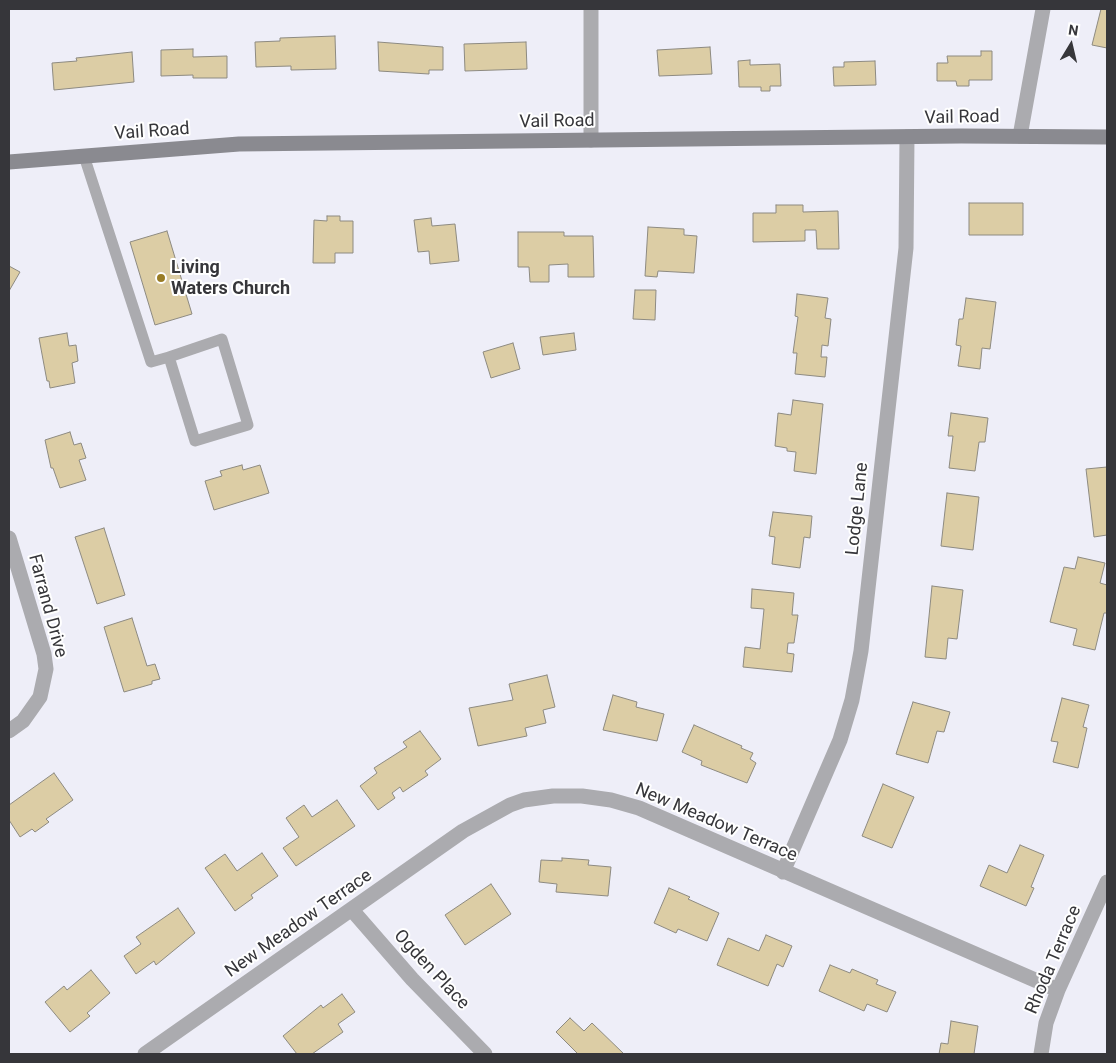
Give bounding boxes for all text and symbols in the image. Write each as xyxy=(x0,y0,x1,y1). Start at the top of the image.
north arrow xyxy=(1046,20,1096,70)
text: N xyxy=(1067,22,1079,39)
street label: Vail Road xyxy=(924,107,1000,129)
street label: Vail Road xyxy=(519,111,595,133)
street label: Vail Road xyxy=(114,119,190,145)
place label: Living Waters Church xyxy=(171,257,290,300)
marker: Living Waters Church xyxy=(155,272,167,284)
street label: Lodge Lane xyxy=(842,462,874,556)
street label: Farrand Drive xyxy=(23,552,71,660)
street label: New Meadow Terrace xyxy=(632,779,800,867)
street label: New Meadow Terrace xyxy=(222,865,376,983)
street label: Rhoda Terrace xyxy=(1021,903,1087,1017)
street label: Ogden Place xyxy=(389,926,473,1014)

